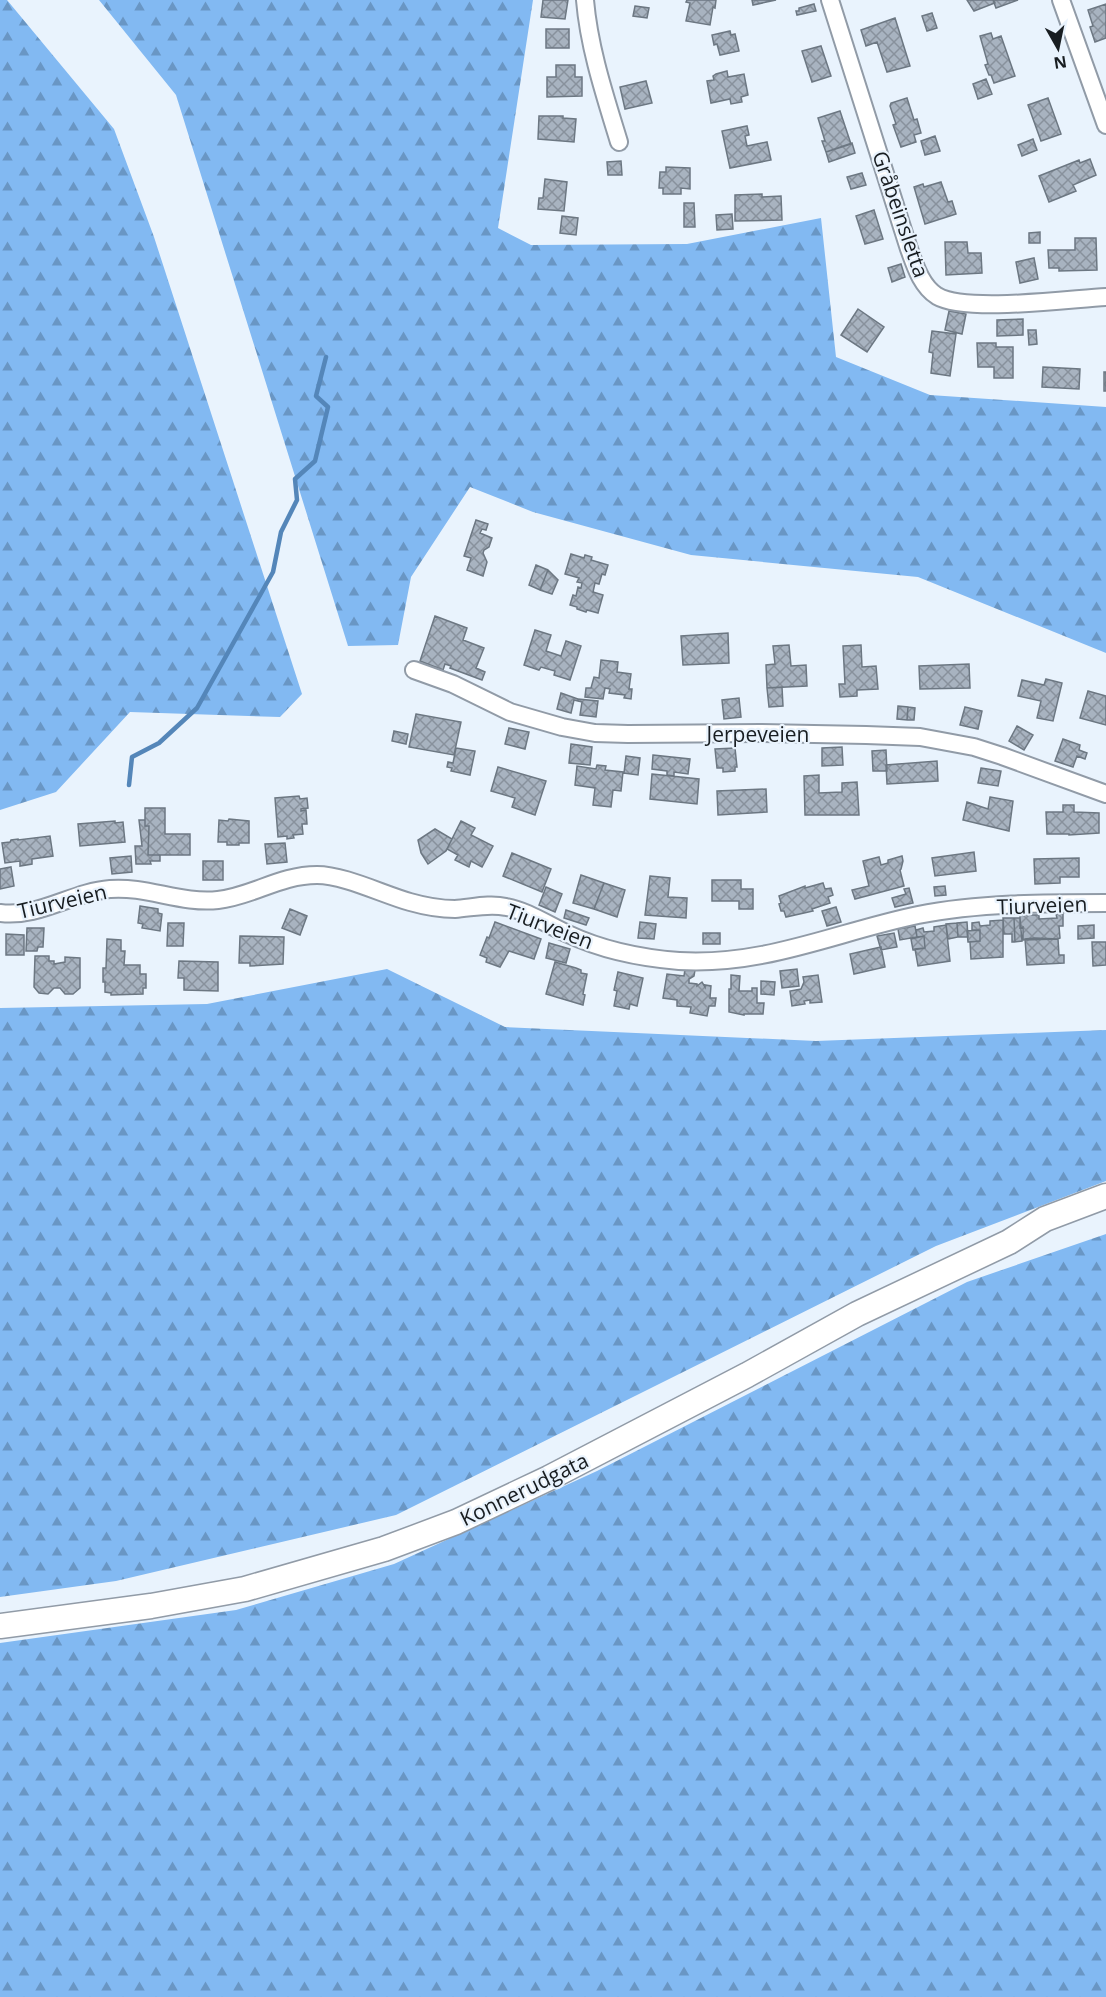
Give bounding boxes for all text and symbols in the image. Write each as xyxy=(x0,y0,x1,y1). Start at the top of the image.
north arrow xyxy=(1028,18,1088,78)
text: N xyxy=(1052,51,1068,75)
street label: Gråbeinsletta xyxy=(866,147,936,281)
street label: Jerpeveien xyxy=(705,720,809,748)
street label: Tiurveien xyxy=(15,877,109,925)
street label: Tiurveien xyxy=(996,889,1088,921)
street label: Tiurveien xyxy=(503,897,597,955)
street label: Konnerudgata xyxy=(455,1446,593,1532)

